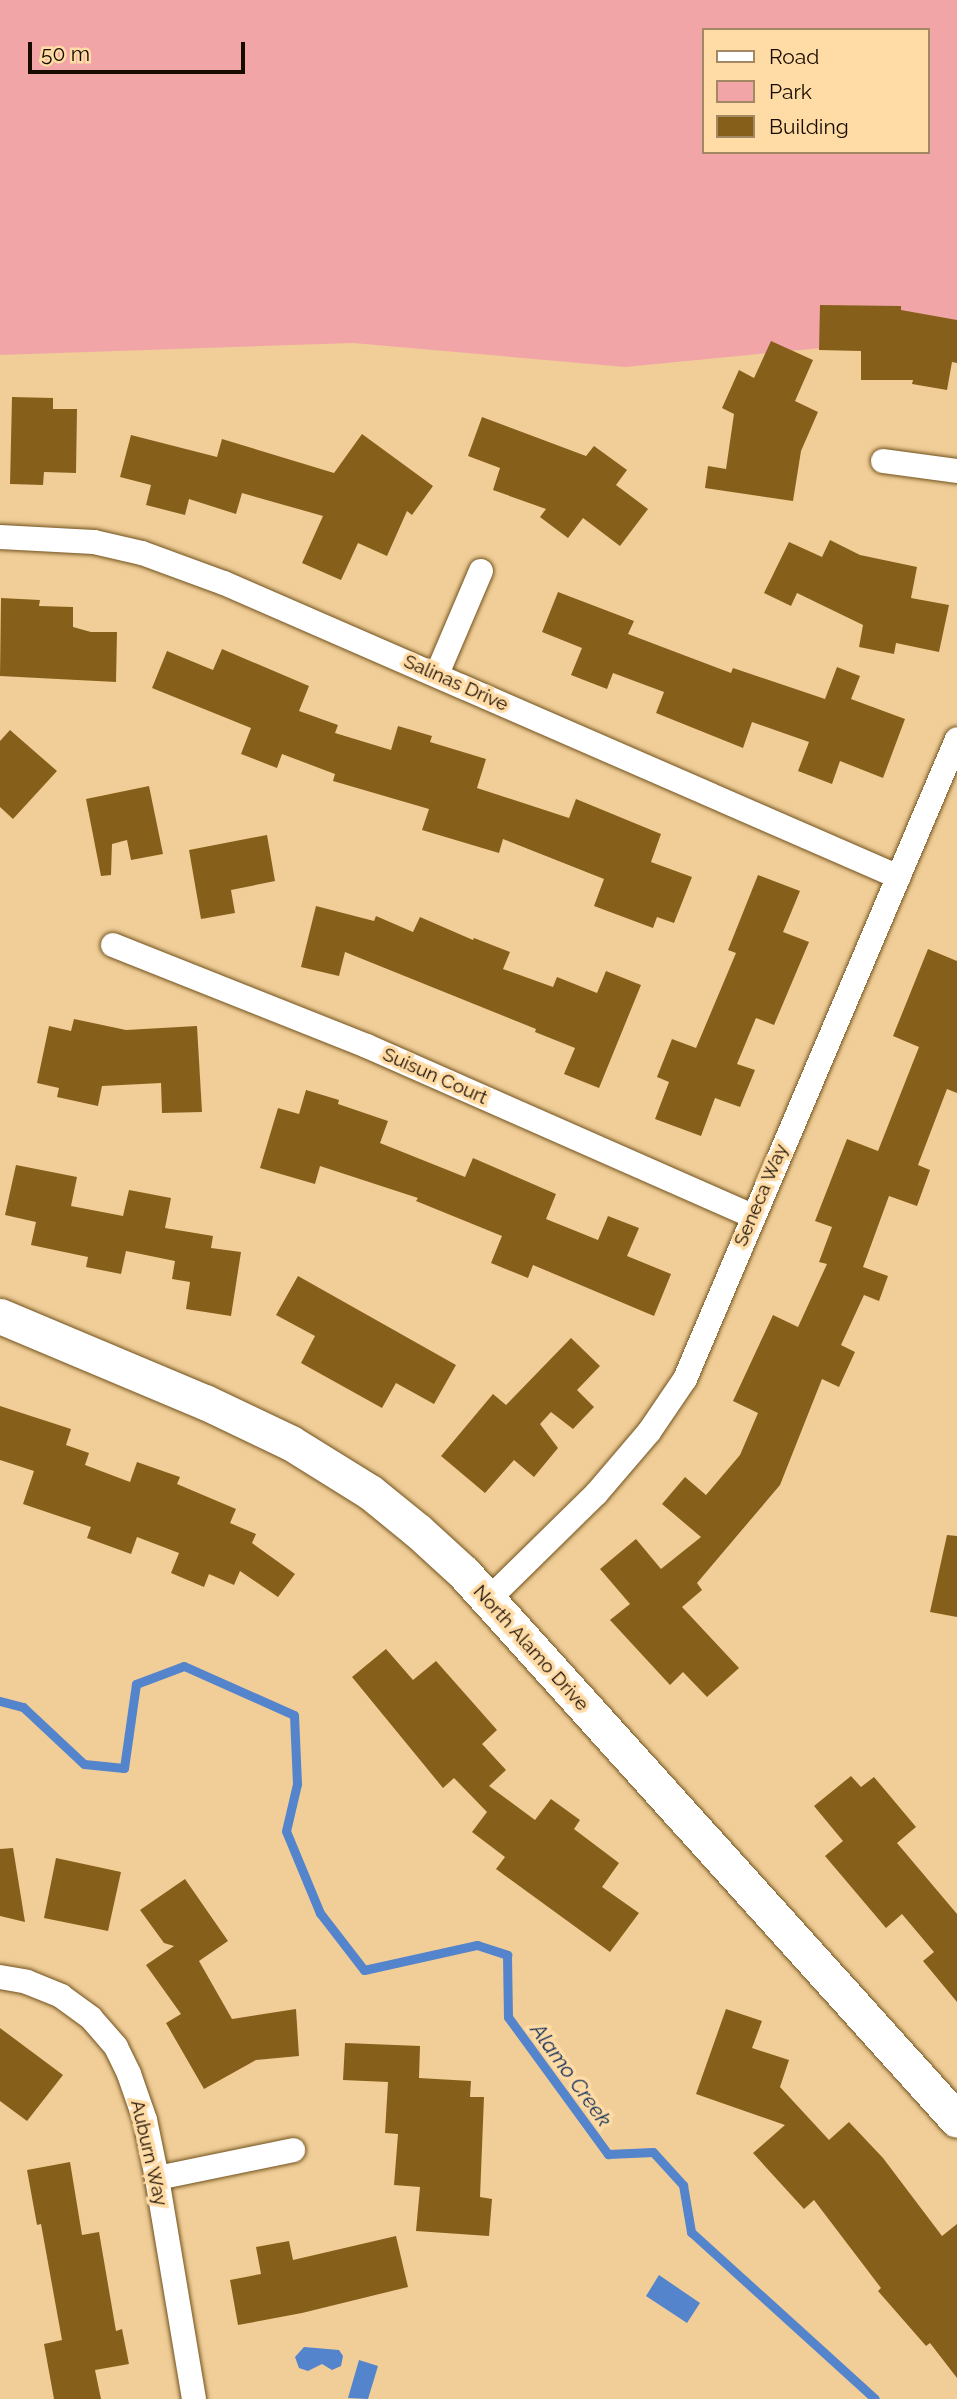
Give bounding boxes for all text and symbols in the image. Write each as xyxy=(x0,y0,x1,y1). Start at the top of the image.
scale bar xyxy=(32,28,248,72)
legend xyxy=(702,28,929,154)
text: 50 m xyxy=(41,41,90,66)
text: Road xyxy=(769,44,819,69)
text: Park xyxy=(769,79,812,104)
text: Building xyxy=(769,114,849,139)
street label: Salinas Drive xyxy=(400,650,512,716)
street label: Suisun Court xyxy=(379,1043,491,1109)
street label: Seneca Way xyxy=(729,1140,793,1250)
street label: North Alamo Drive xyxy=(468,1580,594,1716)
water label: Alamo Creek xyxy=(525,2018,617,2132)
street label: Auburn Way xyxy=(126,2097,172,2209)

